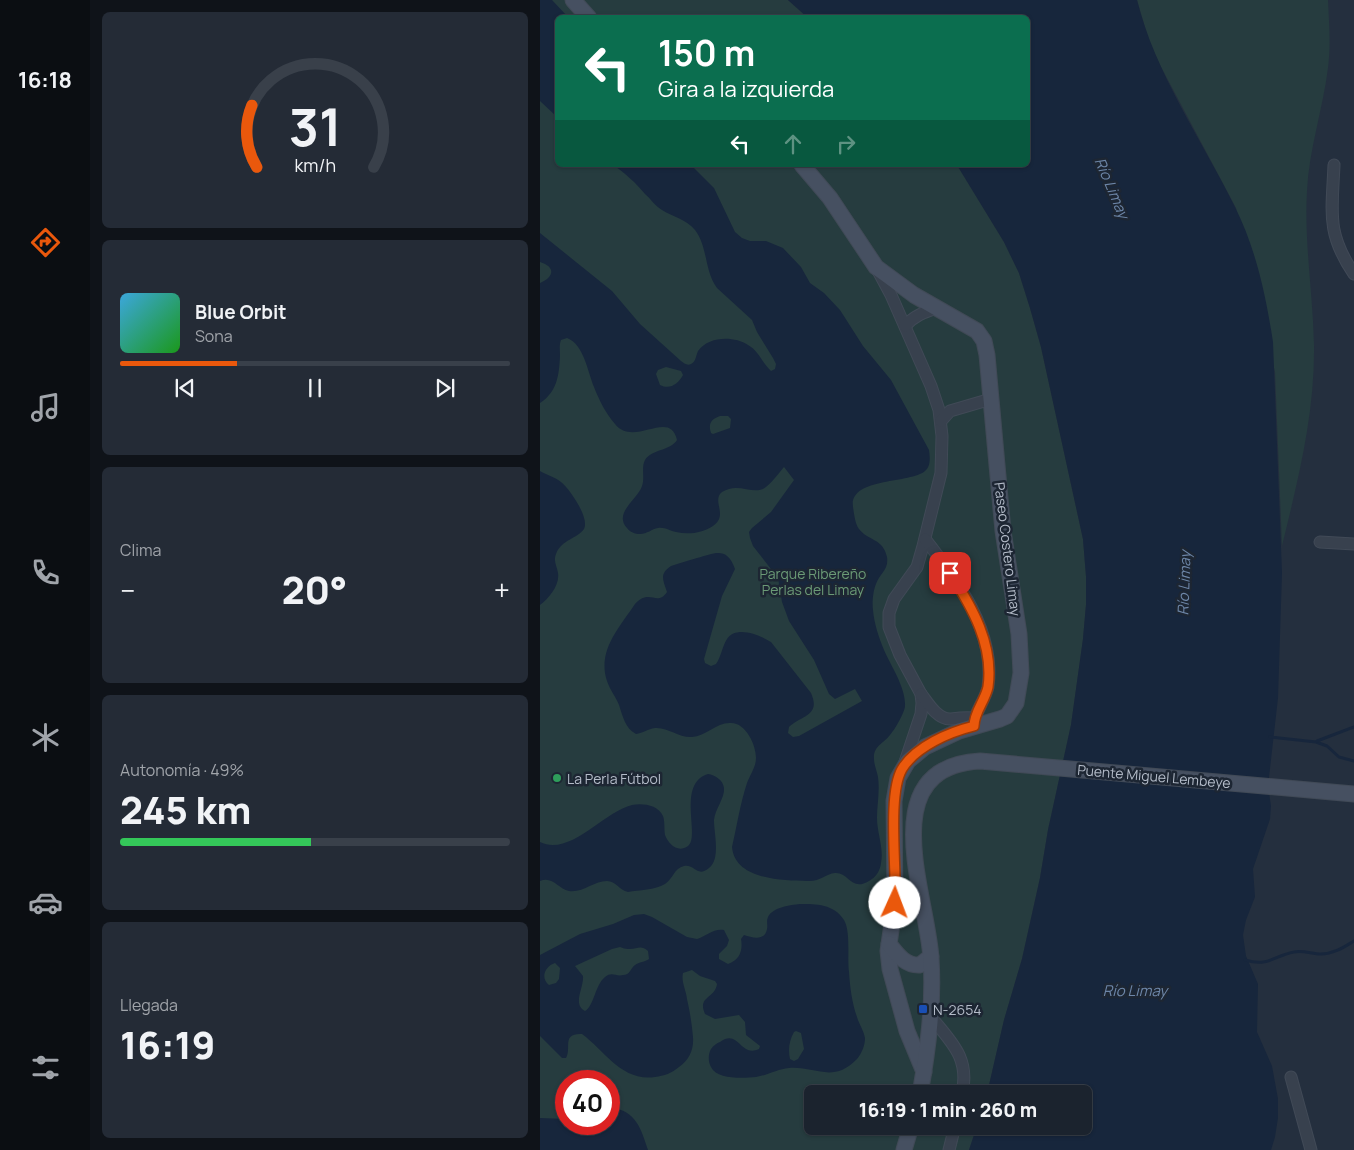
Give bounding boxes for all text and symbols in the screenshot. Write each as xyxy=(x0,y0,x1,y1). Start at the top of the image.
text: 150 m xyxy=(658,29,755,77)
icon: left xyxy=(575,35,640,100)
text: 16:18 xyxy=(18,65,72,95)
text: Gira a la izquierda xyxy=(658,74,834,104)
text: 31 xyxy=(288,91,342,162)
icon: left xyxy=(726,130,754,158)
icon: ahead xyxy=(779,130,807,158)
icon: right xyxy=(832,130,860,158)
text: km/h xyxy=(294,153,336,177)
water label: Río Limay xyxy=(1090,154,1135,224)
icon: directions xyxy=(28,225,63,260)
text: Blue Orbit xyxy=(195,299,287,325)
text: Sona xyxy=(195,325,233,347)
icon: previous xyxy=(171,374,199,402)
icon: pause xyxy=(301,374,329,402)
icon: next xyxy=(431,374,459,402)
icon: music xyxy=(28,390,63,425)
street label: Paseo Costero Limay xyxy=(990,481,1026,618)
text: Clima xyxy=(120,539,161,561)
water label: Río Limay xyxy=(1172,548,1196,616)
pin xyxy=(929,552,971,594)
icon: phone xyxy=(28,555,63,590)
icon: arrive xyxy=(936,559,964,587)
text: 20° xyxy=(282,563,347,615)
park label: Parque Ribereño Perlas del Limay xyxy=(760,564,866,599)
text: − xyxy=(120,571,135,609)
text: + xyxy=(494,571,510,609)
icon: climate xyxy=(28,720,63,755)
text: Autonomía · 49% xyxy=(120,759,244,781)
street label: Puente Miguel Lembeye xyxy=(1077,760,1231,792)
place label: La Perla Fútbol xyxy=(567,769,661,788)
marker: La Perla Fútbol xyxy=(551,772,563,784)
text: 245 km xyxy=(120,783,251,835)
position arrow xyxy=(868,876,920,928)
icon: car xyxy=(28,885,63,920)
water label: Río Limay xyxy=(1103,980,1169,1001)
text: Llegada xyxy=(120,994,178,1016)
place label: N-2654 xyxy=(933,1000,981,1019)
marker: N-2654 xyxy=(917,1003,929,1015)
text: 16:19 xyxy=(120,1018,215,1070)
icon: filters xyxy=(28,1050,63,1085)
speed limit sign: 40 xyxy=(555,1070,620,1135)
text: 16:19 · 1 min · 260 m xyxy=(859,1097,1037,1123)

